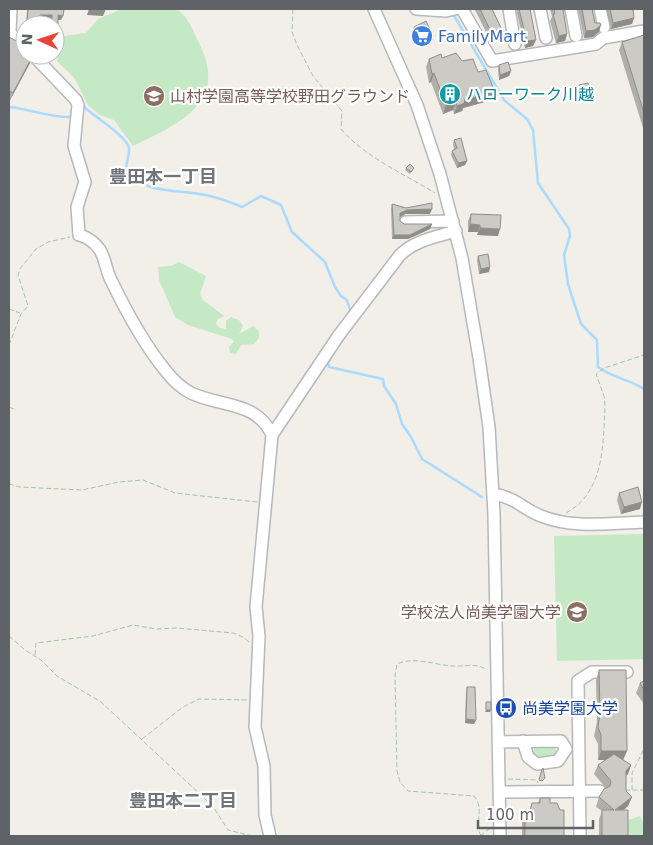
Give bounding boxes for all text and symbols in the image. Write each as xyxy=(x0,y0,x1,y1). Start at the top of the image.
north arrow xyxy=(15,15,65,65)
supermarket icon: FamilyMart xyxy=(410,24,434,48)
place label: FamilyMart xyxy=(438,27,526,46)
text: N xyxy=(19,33,35,46)
building icon: ハローワーク川越 xyxy=(438,82,462,106)
school or university icon: 山村学園高等学校野田グラウンド xyxy=(142,84,166,108)
place label: ハローワーク川越 xyxy=(466,85,594,104)
place label: 山村学園高等学校野田グラウンド xyxy=(170,87,410,106)
district label: 豊田本一丁目 xyxy=(109,166,217,187)
school or university icon: 学校法人尚美学園大学 xyxy=(565,600,589,624)
place label: 学校法人尚美学園大学 xyxy=(401,603,561,622)
bus stop icon: 尚美学園大学 xyxy=(494,696,518,720)
place label: 尚美学園大学 xyxy=(522,699,618,718)
district label: 豊田本二丁目 xyxy=(129,790,237,811)
scale bar xyxy=(478,798,593,830)
text: 100 m xyxy=(486,806,534,824)

